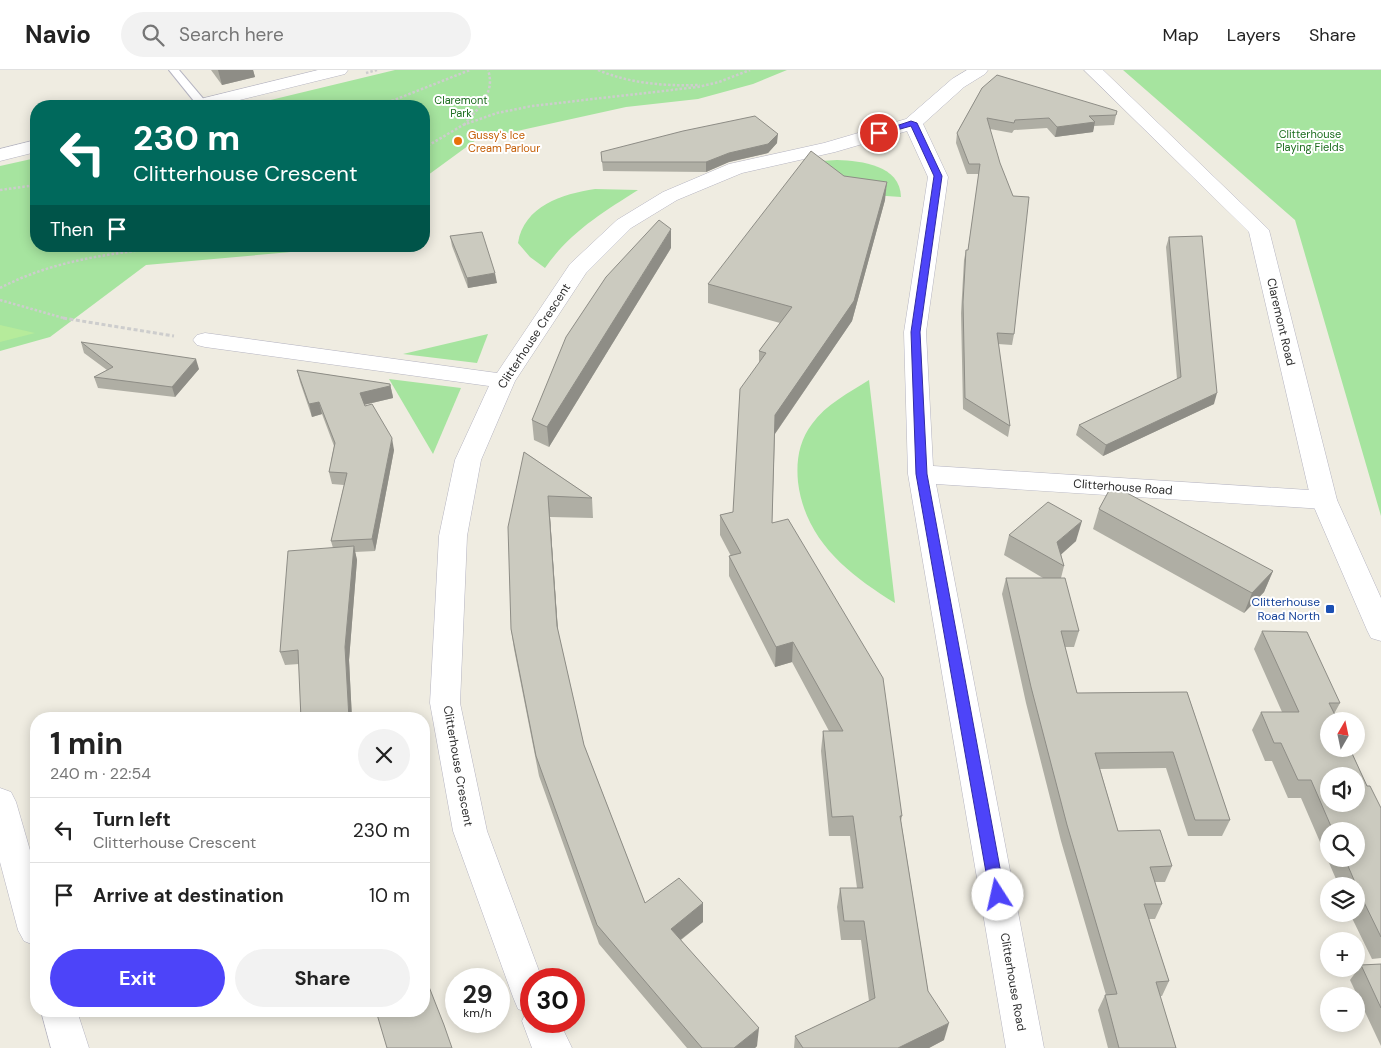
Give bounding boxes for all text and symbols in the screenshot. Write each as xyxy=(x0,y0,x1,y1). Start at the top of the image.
search box xyxy=(121,12,471,57)
text: Navio xyxy=(25,19,91,50)
icon: search xyxy=(139,21,167,49)
text: Search here xyxy=(179,22,284,47)
text: Map xyxy=(1163,23,1199,47)
text: Layers xyxy=(1227,23,1281,47)
text: Share xyxy=(1309,23,1356,47)
park label: Claremont Park xyxy=(434,93,488,120)
pin xyxy=(858,112,900,154)
text: 230 m xyxy=(133,115,240,161)
icon: arrive xyxy=(865,119,893,147)
icon: left xyxy=(50,120,115,185)
park label: Clitterhouse Playing Fields xyxy=(1276,127,1344,154)
place label: Gussy's Ice Cream Parlour xyxy=(468,128,540,155)
marker: Gussy's Ice Cream Parlour xyxy=(452,135,464,147)
text: Clitterhouse Crescent xyxy=(133,159,358,188)
icon: arrive xyxy=(103,215,131,243)
text: Then xyxy=(50,217,93,242)
street label: Claremont Road xyxy=(1263,277,1299,367)
street label: Clitterhouse Crescent xyxy=(494,280,574,392)
street label: Clitterhouse Road xyxy=(1073,476,1173,498)
place label: Clitterhouse Road North xyxy=(1252,594,1320,624)
marker: Clitterhouse Road North xyxy=(1324,603,1336,615)
street label: Clitterhouse Crescent xyxy=(439,704,477,828)
north arrow xyxy=(1320,712,1365,758)
map controls xyxy=(1320,712,1365,1032)
text: 1 min xyxy=(50,724,123,763)
button: close xyxy=(358,729,410,781)
text: 240 m · 22:54 xyxy=(50,763,151,784)
button: sound xyxy=(1320,767,1365,812)
text: Turn left xyxy=(93,807,171,832)
icon: left xyxy=(50,816,78,844)
text: 230 m xyxy=(353,818,410,843)
button: search xyxy=(1320,822,1365,867)
text: Clitterhouse Crescent xyxy=(93,832,256,853)
position arrow xyxy=(971,868,1023,920)
button: layers xyxy=(1320,877,1365,922)
icon: arrive xyxy=(50,881,78,909)
text: Arrive at destination xyxy=(93,883,284,908)
text: 10 m xyxy=(369,883,410,908)
street label: Clitterhouse Road xyxy=(996,932,1030,1032)
button: + xyxy=(1320,932,1365,977)
button: Exit xyxy=(50,949,225,1007)
button: Share xyxy=(235,949,410,1007)
speed limit sign: 30 xyxy=(520,968,585,1033)
text: 29 xyxy=(462,978,493,1011)
button: − xyxy=(1320,987,1365,1032)
text: km/h xyxy=(463,1005,492,1021)

